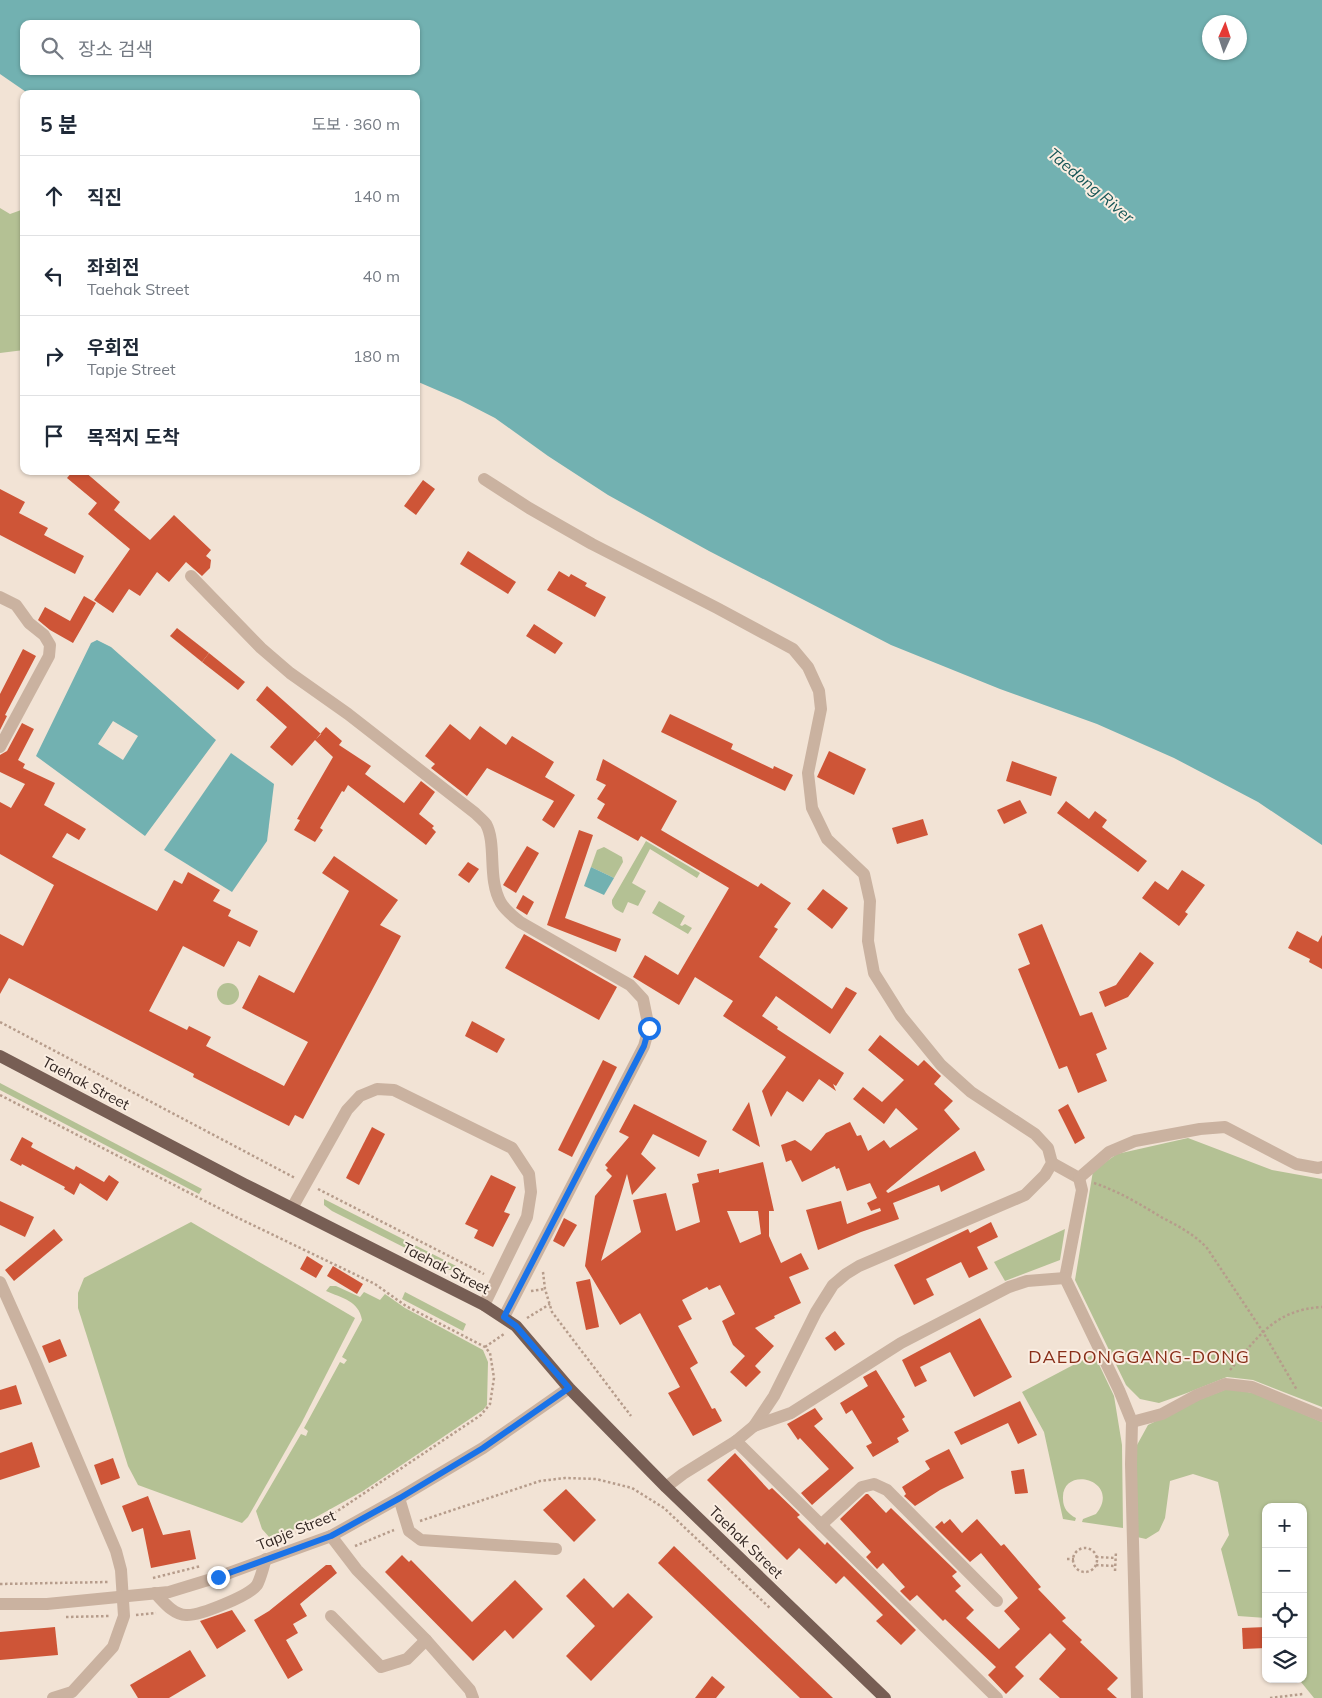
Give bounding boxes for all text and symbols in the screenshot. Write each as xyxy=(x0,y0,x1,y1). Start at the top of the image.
north arrow xyxy=(1202,15,1247,60)
search box xyxy=(20,20,420,75)
icon: search xyxy=(38,34,66,62)
text: 장소 검색 xyxy=(78,37,153,61)
text: 5 분 xyxy=(40,111,78,137)
text: 도보 · 360 m xyxy=(311,114,400,134)
water label: Taedong River xyxy=(1044,143,1139,228)
icon: ahead xyxy=(40,182,68,210)
text: 직진 xyxy=(87,185,122,209)
text: 140 m xyxy=(353,186,400,206)
text: 좌회전 xyxy=(87,255,139,279)
icon: left xyxy=(40,262,68,290)
text: 40 m xyxy=(363,266,400,286)
text: Taehak Street xyxy=(87,279,189,299)
text: 우회전 xyxy=(87,335,139,359)
icon: right xyxy=(40,342,68,370)
text: 180 m xyxy=(353,346,400,366)
text: Tapje Street xyxy=(87,359,176,379)
icon: arrive xyxy=(40,422,68,450)
text: 목적지 도착 xyxy=(87,425,180,449)
route start xyxy=(638,1017,661,1040)
street label: Taehak Street xyxy=(39,1052,133,1114)
street label: Taehak Street xyxy=(399,1238,493,1298)
district label: DAEDONGGANG-DONG xyxy=(1028,1345,1250,1368)
street label: Taehak Street xyxy=(705,1502,787,1582)
map controls xyxy=(1262,1503,1307,1683)
button: + xyxy=(1262,1503,1307,1548)
street label: Tapje Street xyxy=(254,1506,338,1554)
button: − xyxy=(1262,1548,1307,1593)
route end xyxy=(207,1566,230,1589)
button: locate xyxy=(1262,1593,1307,1638)
button: layers xyxy=(1262,1638,1307,1683)

